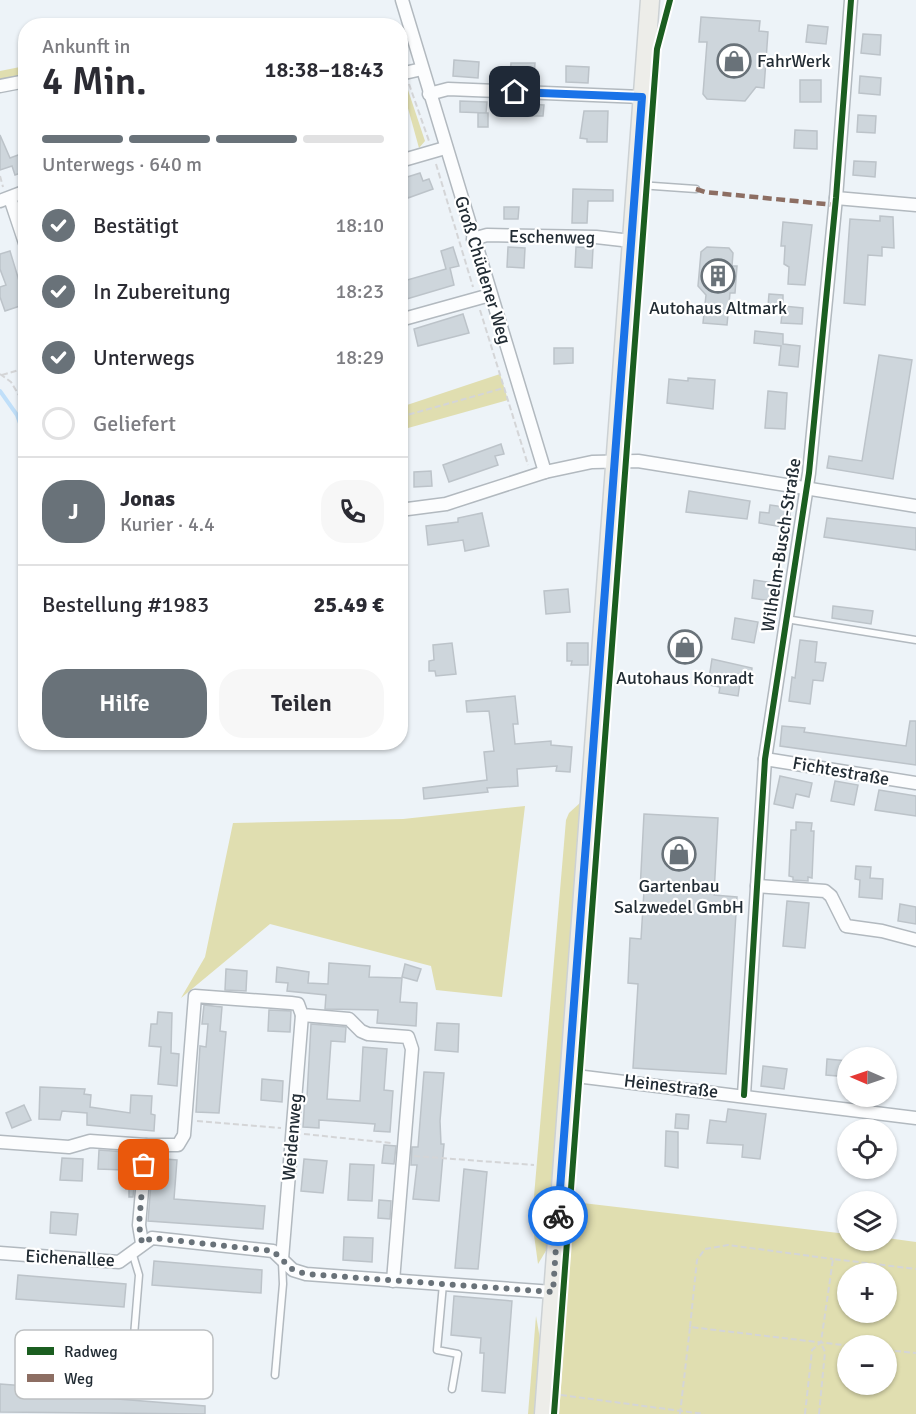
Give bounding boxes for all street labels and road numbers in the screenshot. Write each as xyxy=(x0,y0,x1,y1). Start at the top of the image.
street label: Groß Chüdener Weg xyxy=(450,193,516,347)
street label: Eschenweg xyxy=(509,225,595,249)
street label: Wilhelm-Busch-Straße xyxy=(756,457,806,633)
street label: Fichtestraße xyxy=(791,752,891,790)
street label: Heinestraße xyxy=(623,1069,719,1103)
street label: Weidenweg xyxy=(277,1092,307,1182)
street label: Eichenallee xyxy=(25,1245,115,1271)

